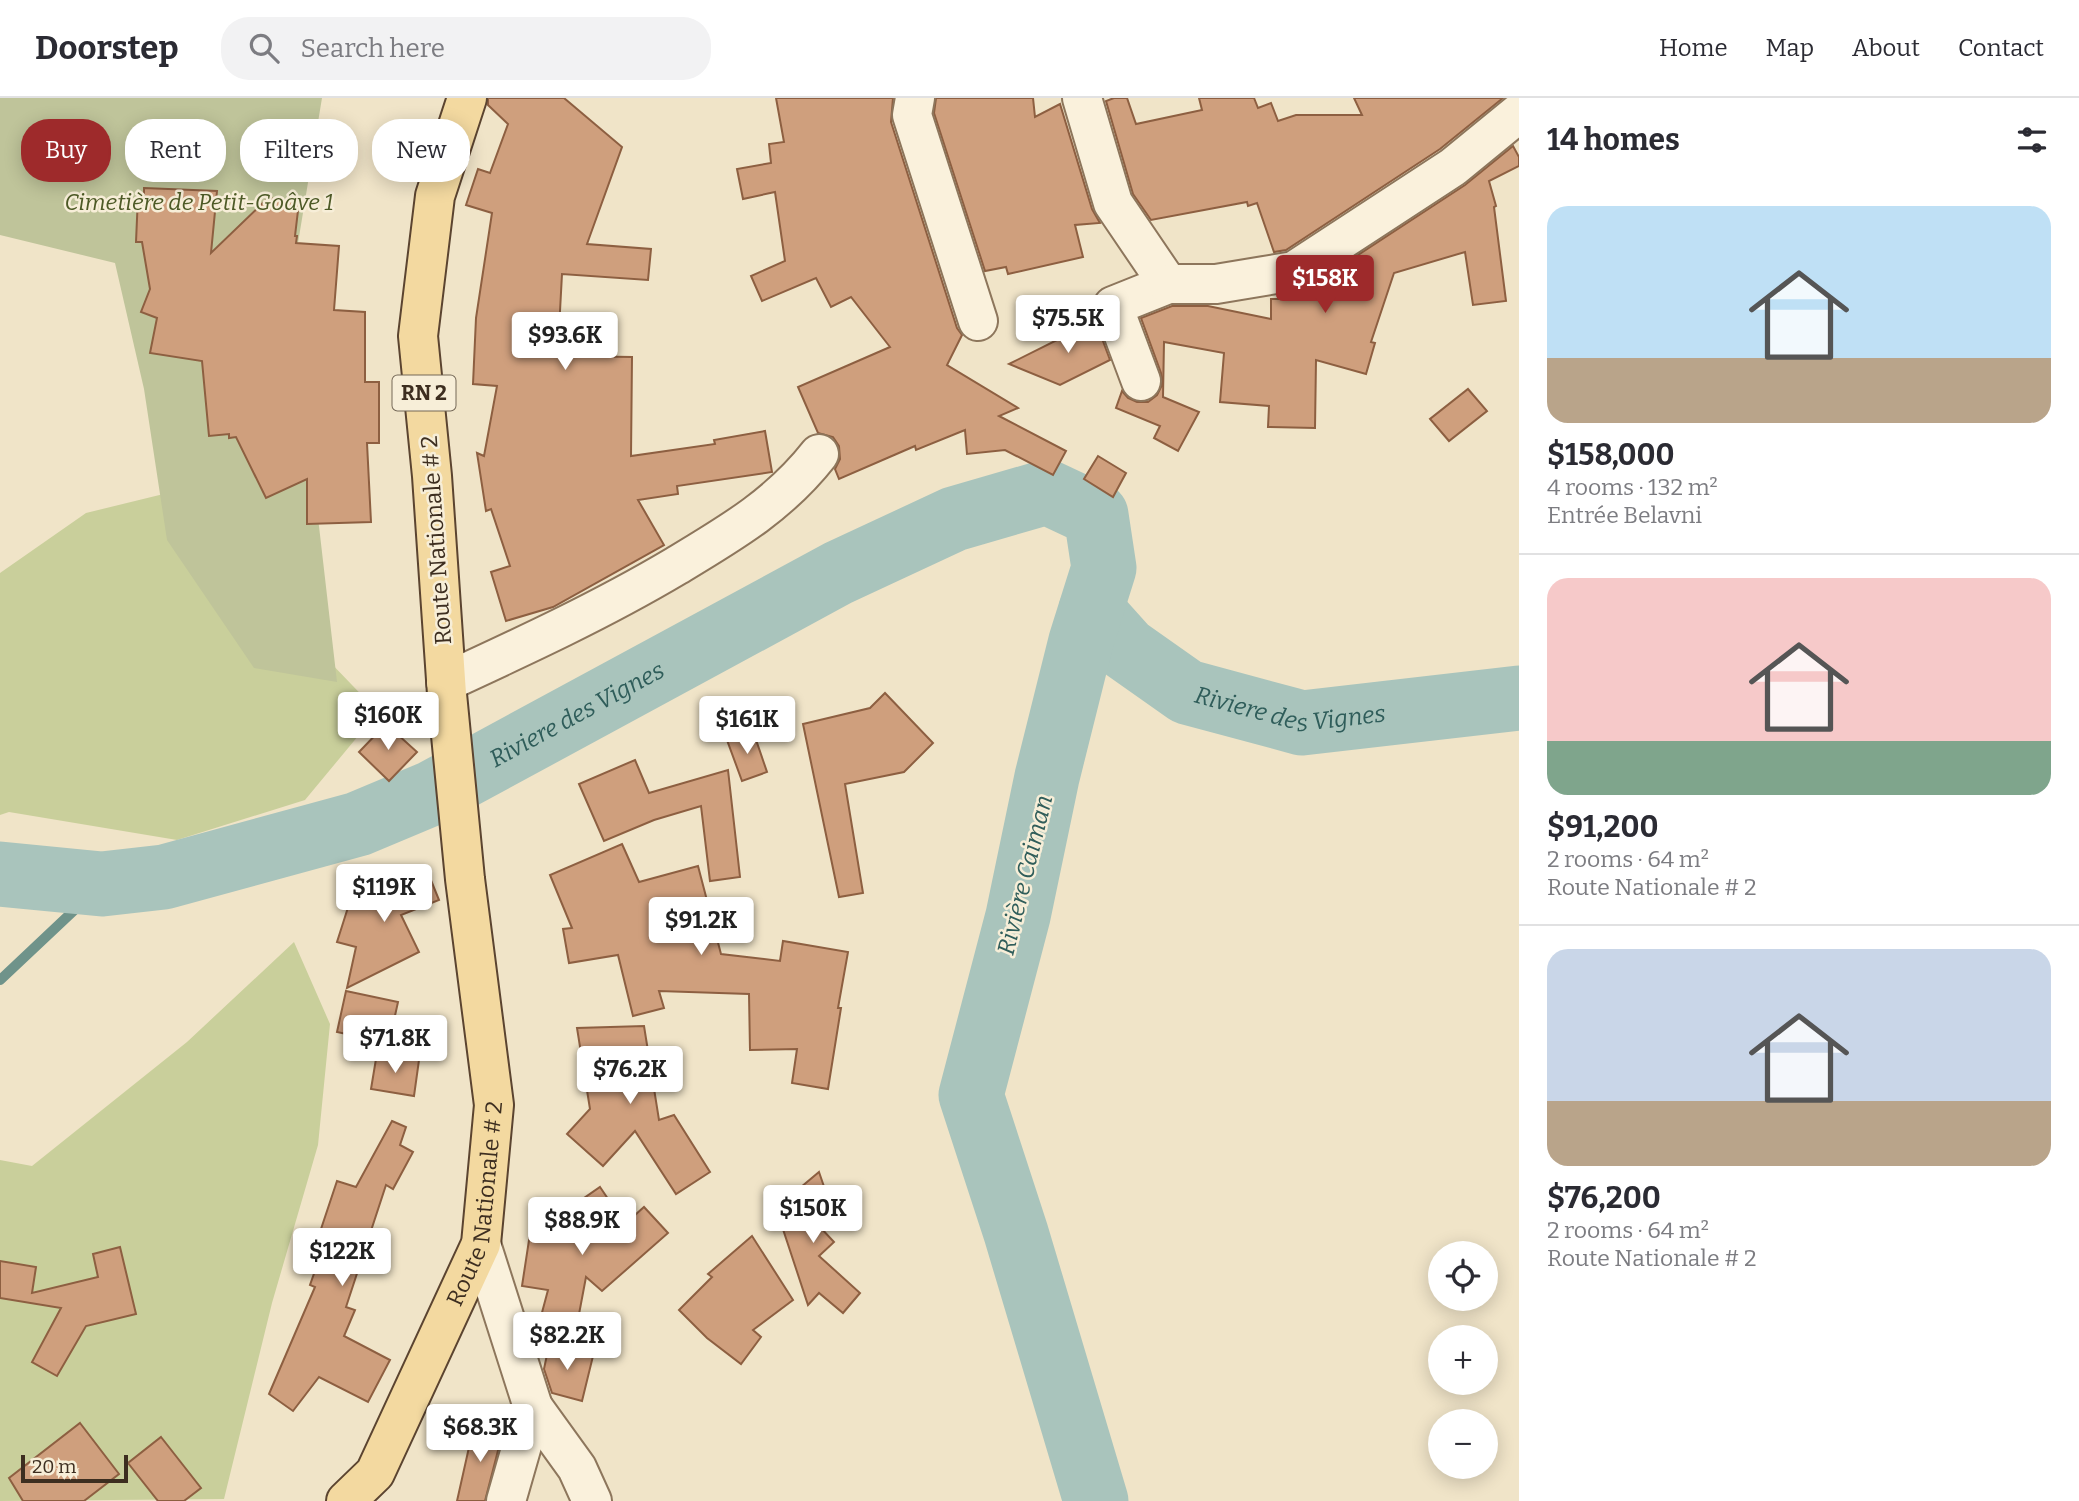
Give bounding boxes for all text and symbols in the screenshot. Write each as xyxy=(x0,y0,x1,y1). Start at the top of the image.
search box xyxy=(221,17,711,80)
text: Doorstep xyxy=(35,28,179,68)
icon: search xyxy=(245,29,283,67)
text: Search here xyxy=(301,33,445,64)
text: Home xyxy=(1659,34,1728,62)
text: Map xyxy=(1766,34,1814,62)
text: About xyxy=(1852,34,1920,62)
text: Contact xyxy=(1958,34,2044,62)
chip: Buy xyxy=(21,119,111,182)
chip: Rent xyxy=(125,119,226,182)
chip: Filters xyxy=(240,119,358,182)
chip: New xyxy=(372,119,470,182)
icon: filters xyxy=(2013,121,2051,159)
text: 14 homes xyxy=(1547,122,1680,158)
park label: Cimetière de Petit-Goâve 1 xyxy=(65,188,333,216)
icon: home xyxy=(1736,252,1862,378)
pin: $158K xyxy=(1276,256,1374,315)
text: $158K xyxy=(1292,264,1358,292)
pin: $75.5K xyxy=(1011,296,1125,355)
text: $75.5K xyxy=(1032,304,1104,332)
pin: $93.6K xyxy=(508,313,622,372)
text: $93.6K xyxy=(528,321,602,349)
road number: RN 2 xyxy=(392,376,456,410)
street label: Route Nationale # 2 xyxy=(415,434,457,646)
text: $158,000 xyxy=(1547,437,1675,473)
text: 4 rooms · 132 m² xyxy=(1547,473,1718,501)
text: Entrée Belavni xyxy=(1547,501,1702,529)
icon: home xyxy=(1736,624,1862,750)
water label: Riviere des Vignes xyxy=(485,656,669,773)
water label: Riviere des Vignes xyxy=(1192,681,1387,738)
pin: $160K xyxy=(339,692,437,752)
pin: $161K xyxy=(698,696,796,756)
text: $160K xyxy=(354,701,422,729)
text: $161K xyxy=(715,705,779,733)
water label: Rivière Caiman xyxy=(992,792,1058,958)
text: $91,200 xyxy=(1547,809,1659,845)
text: 2 rooms · 64 m² xyxy=(1547,845,1709,873)
pin: $119K xyxy=(335,864,433,924)
text: $119K xyxy=(352,873,416,901)
text: Route Nationale # 2 xyxy=(1547,873,1757,901)
pin: $91.2K xyxy=(644,898,758,957)
text: $91.2K xyxy=(665,906,737,934)
icon: home xyxy=(1736,995,1862,1121)
pin: $71.8K xyxy=(338,1016,452,1075)
text: $71.8K xyxy=(359,1024,431,1052)
pin: $76.2K xyxy=(573,1046,687,1106)
text: $76.2K xyxy=(593,1055,667,1083)
street label: Route Nationale # 2 xyxy=(440,1100,508,1310)
text: $76,200 xyxy=(1547,1180,1661,1216)
pin: $150K xyxy=(764,1186,862,1245)
text: $150K xyxy=(779,1194,847,1222)
pin: $88.9K xyxy=(525,1198,639,1257)
text: $88.9K xyxy=(544,1206,620,1234)
text: 2 rooms · 64 m² xyxy=(1547,1216,1709,1244)
pin: $122K xyxy=(293,1228,391,1288)
text: $122K xyxy=(309,1237,375,1265)
map controls xyxy=(1428,1241,1498,1479)
button: locate xyxy=(1428,1241,1498,1311)
text: Route Nationale # 2 xyxy=(1547,1244,1757,1272)
pin: $82.2K xyxy=(510,1312,624,1372)
text: $82.2K xyxy=(529,1321,605,1349)
button: + xyxy=(1428,1325,1498,1395)
pin: $68.3K xyxy=(423,1404,537,1464)
button: − xyxy=(1428,1409,1498,1479)
text: $68.3K xyxy=(442,1413,518,1441)
scale bar xyxy=(21,1452,128,1484)
text: 20 m xyxy=(32,1455,76,1478)

